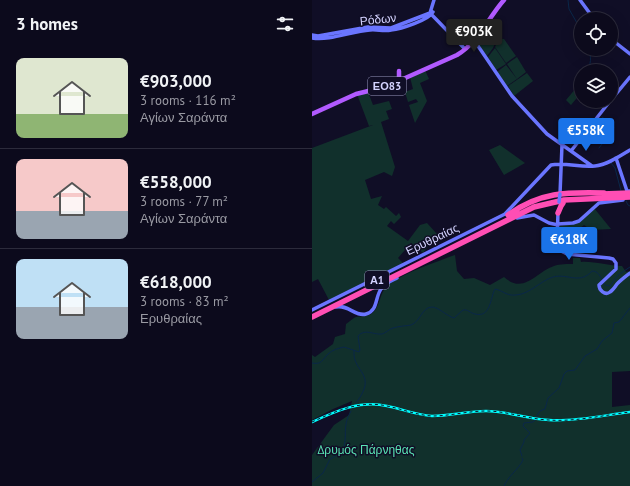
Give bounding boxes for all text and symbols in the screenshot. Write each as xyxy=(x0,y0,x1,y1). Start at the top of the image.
street label: Ρόδων xyxy=(359,10,397,28)
map controls xyxy=(574,12,618,108)
button: locate xyxy=(574,12,618,56)
text: 3 homes xyxy=(16,13,78,35)
icon: filters xyxy=(274,13,296,35)
pin: €903K xyxy=(446,19,502,53)
text: €903K xyxy=(455,23,493,40)
button: layers xyxy=(574,64,618,108)
text: €903,000 xyxy=(140,70,212,92)
icon: home xyxy=(48,74,96,122)
road number: ΕΟ83 xyxy=(368,77,406,95)
text: 3 rooms · 116 m² xyxy=(140,92,236,109)
text: Αγίων Σαράντα xyxy=(140,109,227,126)
pin: €558K xyxy=(558,118,614,152)
text: €558K xyxy=(567,122,605,139)
text: €558,000 xyxy=(140,171,212,193)
icon: home xyxy=(48,175,96,223)
text: 3 rooms · 77 m² xyxy=(140,193,228,210)
text: Αγίων Σαράντα xyxy=(140,210,227,227)
street label: Ερυθραίας xyxy=(403,220,461,258)
pin: €618K xyxy=(541,227,597,261)
text: €618K xyxy=(550,231,588,248)
text: €618,000 xyxy=(140,271,212,293)
road number: Α1 xyxy=(365,271,389,289)
icon: home xyxy=(48,275,96,323)
text: 3 rooms · 83 m² xyxy=(140,293,229,310)
text: Ερυθραίας xyxy=(140,310,202,327)
park label: Δρυμός Πάρνηθας xyxy=(318,442,415,457)

